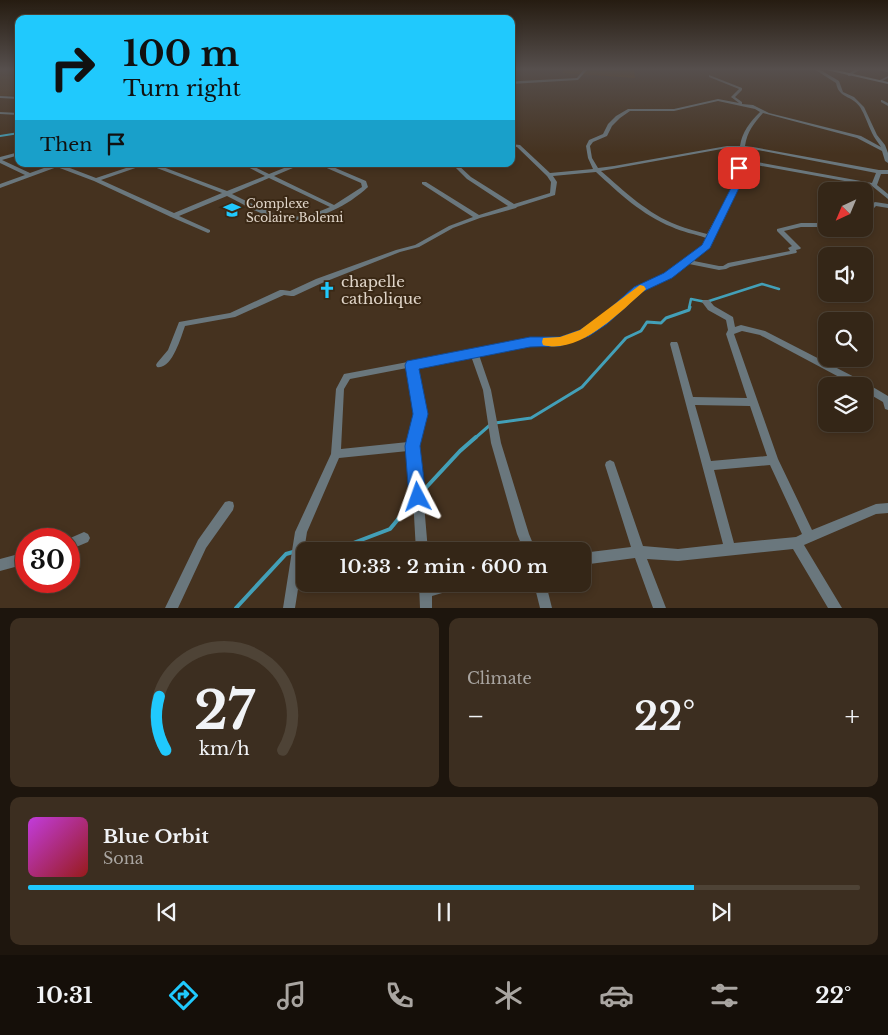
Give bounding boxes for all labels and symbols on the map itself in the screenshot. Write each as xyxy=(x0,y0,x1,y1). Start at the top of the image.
pin xyxy=(718,147,760,189)
north arrow xyxy=(818,182,872,238)
place label: Complexe Scolaire Bolemi xyxy=(246,196,343,225)
school or university icon: Complexe Scolaire Bolemi xyxy=(222,200,242,220)
place label: chapelle catholique xyxy=(341,272,422,308)
church icon: chapelle catholique xyxy=(317,280,337,300)
position arrow xyxy=(391,470,443,522)
speed limit sign: 30 xyxy=(15,528,80,593)

